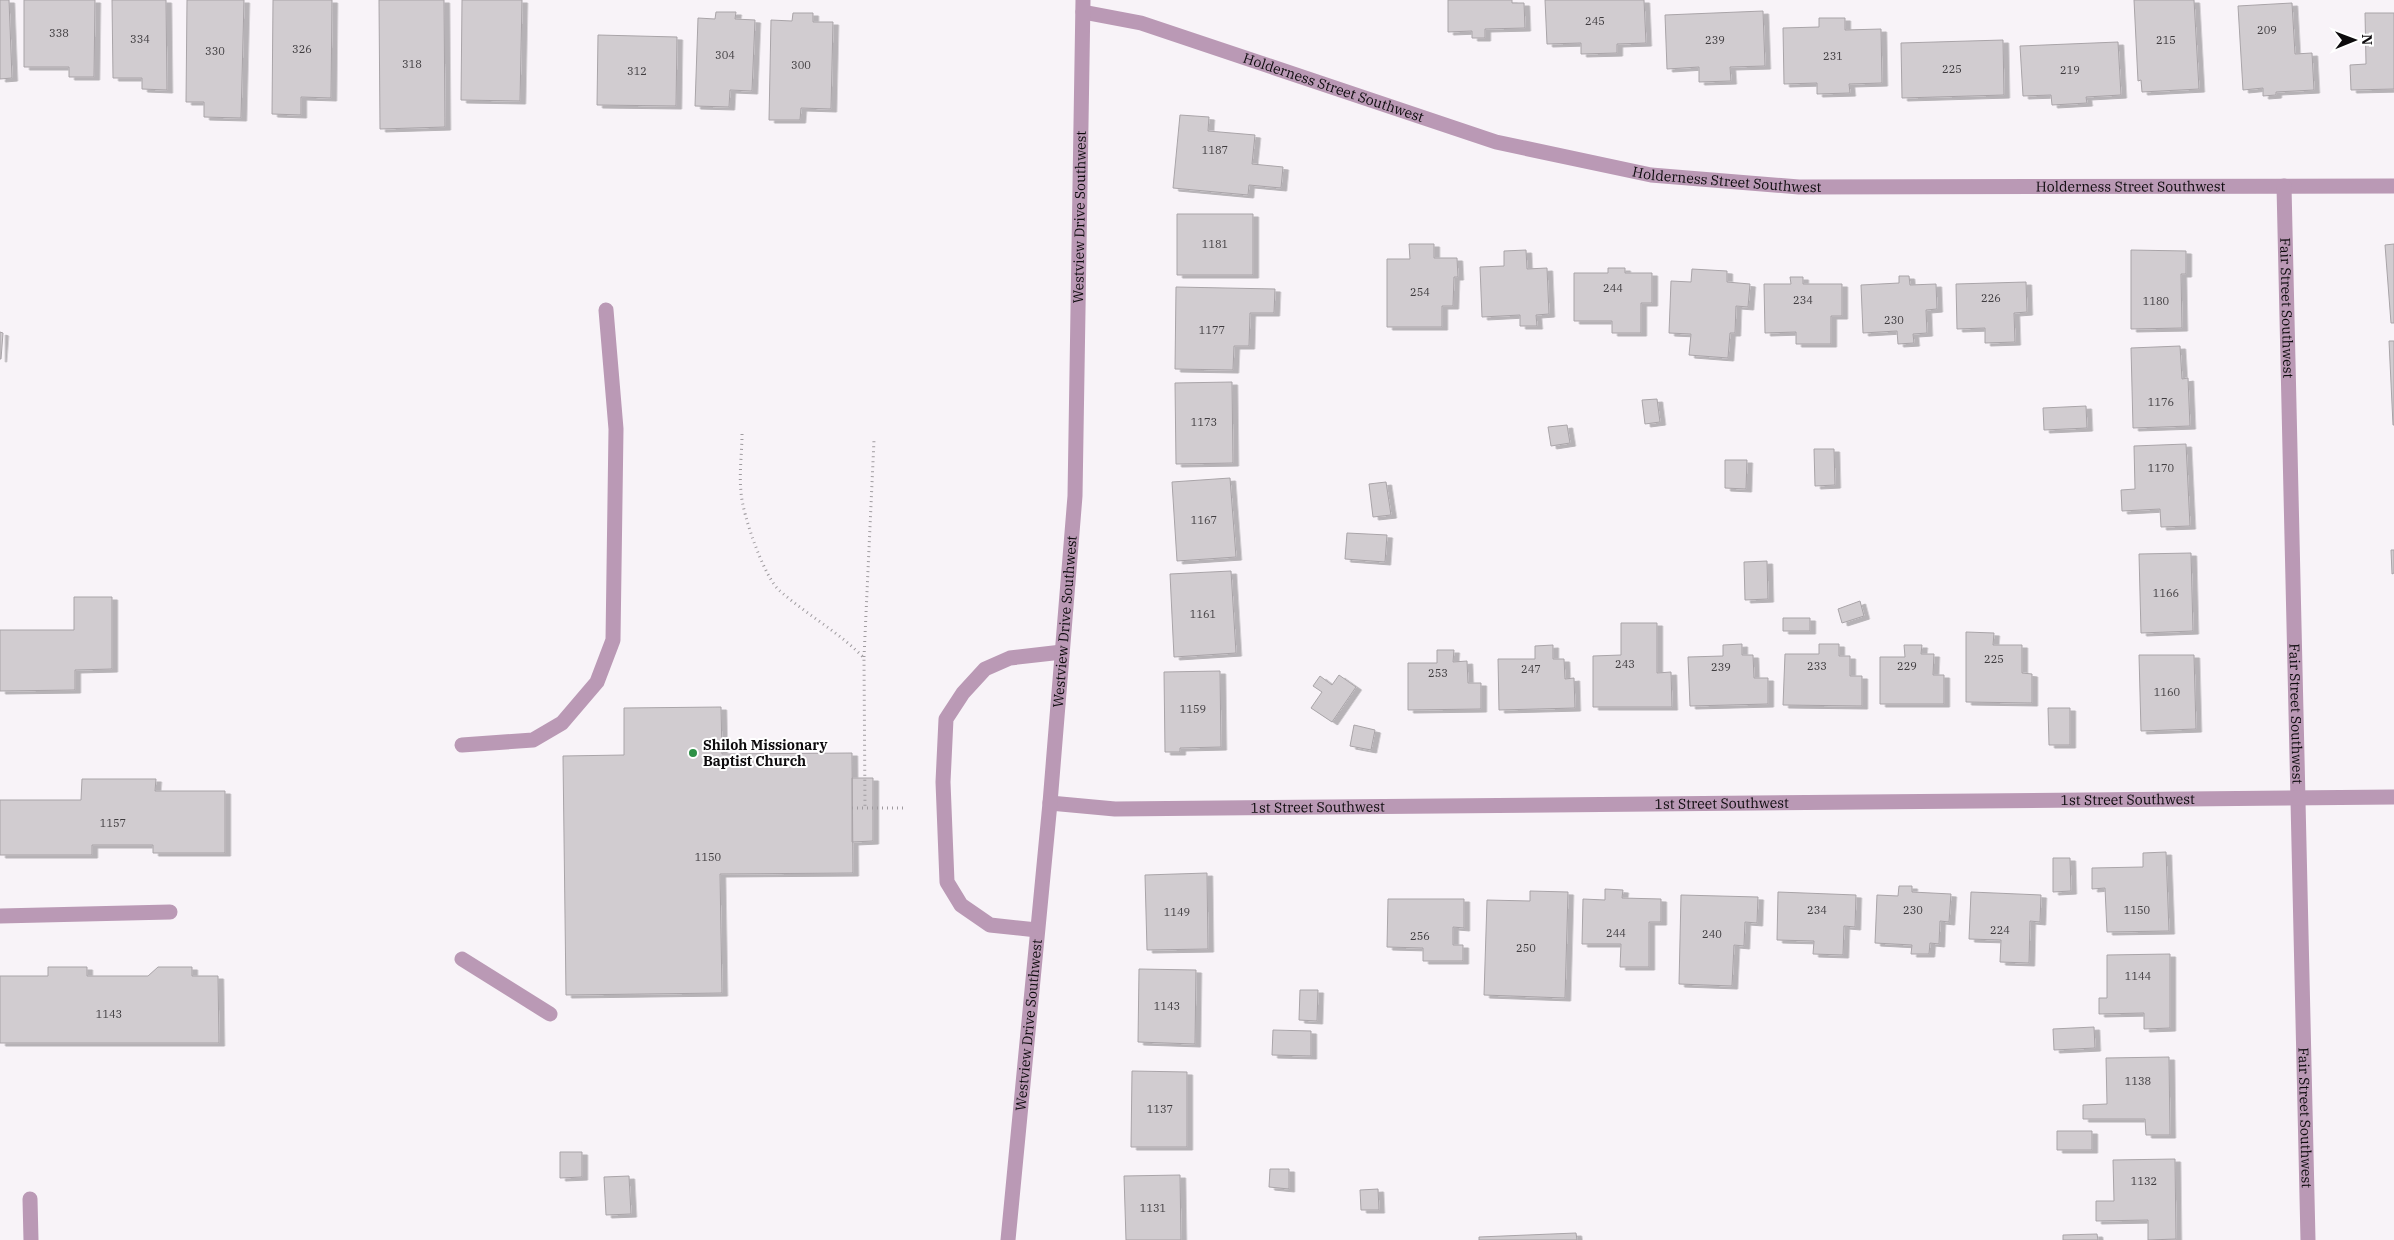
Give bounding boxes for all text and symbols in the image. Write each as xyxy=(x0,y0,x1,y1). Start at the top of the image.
house number: 245 xyxy=(1585,14,1605,28)
north arrow xyxy=(2329,15,2379,65)
house number: 209 xyxy=(2257,23,2277,37)
house number: 338 xyxy=(49,26,69,40)
house number: 334 xyxy=(130,32,150,46)
house number: 239 xyxy=(1705,33,1725,47)
house number: 215 xyxy=(2156,33,2176,47)
text: N xyxy=(2358,34,2376,45)
house number: 326 xyxy=(292,42,312,56)
house number: 330 xyxy=(205,44,225,58)
house number: 304 xyxy=(715,48,735,62)
street label: Holderness Street Southwest xyxy=(1241,49,1426,126)
house number: 231 xyxy=(1823,49,1843,63)
house number: 318 xyxy=(402,57,422,71)
house number: 300 xyxy=(791,58,811,72)
house number: 225 xyxy=(1942,62,1962,76)
house number: 219 xyxy=(2060,63,2080,77)
house number: 312 xyxy=(627,64,647,78)
street label: Westview Drive Southwest xyxy=(1069,131,1090,304)
house number: 1187 xyxy=(1202,143,1228,157)
street label: Holderness Street Southwest xyxy=(1631,162,1821,196)
street label: Holderness Street Southwest xyxy=(2036,177,2225,196)
house number: 1181 xyxy=(1202,237,1228,251)
street label: Fair Street Southwest xyxy=(2276,237,2297,379)
house number: 244 xyxy=(1603,281,1623,295)
house number: 254 xyxy=(1410,285,1430,299)
house number: 226 xyxy=(1981,291,2001,305)
house number: 234 xyxy=(1793,293,1813,307)
house number: 1180 xyxy=(2143,294,2170,308)
house number: 230 xyxy=(1884,313,1904,327)
house number: 1177 xyxy=(1199,323,1225,337)
house number: 1176 xyxy=(2148,395,2174,409)
house number: 1173 xyxy=(1191,415,1217,429)
house number: 1170 xyxy=(2148,461,2175,475)
house number: 1167 xyxy=(1191,513,1217,527)
street label: Westview Drive Southwest xyxy=(1049,535,1081,708)
house number: 1166 xyxy=(2153,586,2179,600)
house number: 1161 xyxy=(1190,607,1216,621)
street label: Fair Street Southwest xyxy=(2285,643,2307,784)
house number: 225 xyxy=(1984,652,2004,666)
house number: 243 xyxy=(1615,657,1635,671)
house number: 233 xyxy=(1807,659,1827,673)
house number: 229 xyxy=(1897,659,1917,673)
house number: 239 xyxy=(1711,660,1731,674)
house number: 247 xyxy=(1521,662,1541,676)
house number: 253 xyxy=(1428,666,1448,680)
house number: 1160 xyxy=(2154,685,2181,699)
house number: 1159 xyxy=(1180,702,1206,716)
place label: Shiloh Missionary Baptist Church xyxy=(703,736,827,770)
marker: Shiloh Missionary Baptist Church xyxy=(687,747,699,759)
street label: 1st Street Southwest xyxy=(2060,790,2195,809)
street label: 1st Street Southwest xyxy=(1654,794,1789,813)
street label: 1st Street Southwest xyxy=(1250,797,1385,817)
house number: 1157 xyxy=(100,816,126,830)
house number: 1150 xyxy=(695,850,722,864)
house number: 234 xyxy=(1807,903,1827,917)
house number: 230 xyxy=(1903,903,1923,917)
house number: 1150 xyxy=(2124,903,2151,917)
house number: 1149 xyxy=(1164,905,1190,919)
house number: 224 xyxy=(1990,923,2010,937)
house number: 244 xyxy=(1606,926,1626,940)
house number: 240 xyxy=(1702,927,1722,941)
house number: 256 xyxy=(1410,929,1430,943)
street label: Westview Drive Southwest xyxy=(1011,938,1046,1112)
house number: 250 xyxy=(1516,941,1536,955)
house number: 1144 xyxy=(2125,969,2152,983)
house number: 1143 xyxy=(1154,999,1180,1013)
house number: 1143 xyxy=(96,1007,122,1021)
street label: Fair Street Southwest xyxy=(2295,1047,2316,1188)
house number: 1138 xyxy=(2125,1074,2151,1088)
house number: 1137 xyxy=(1147,1102,1173,1116)
house number: 1132 xyxy=(2131,1174,2157,1188)
house number: 1131 xyxy=(1140,1201,1166,1215)

